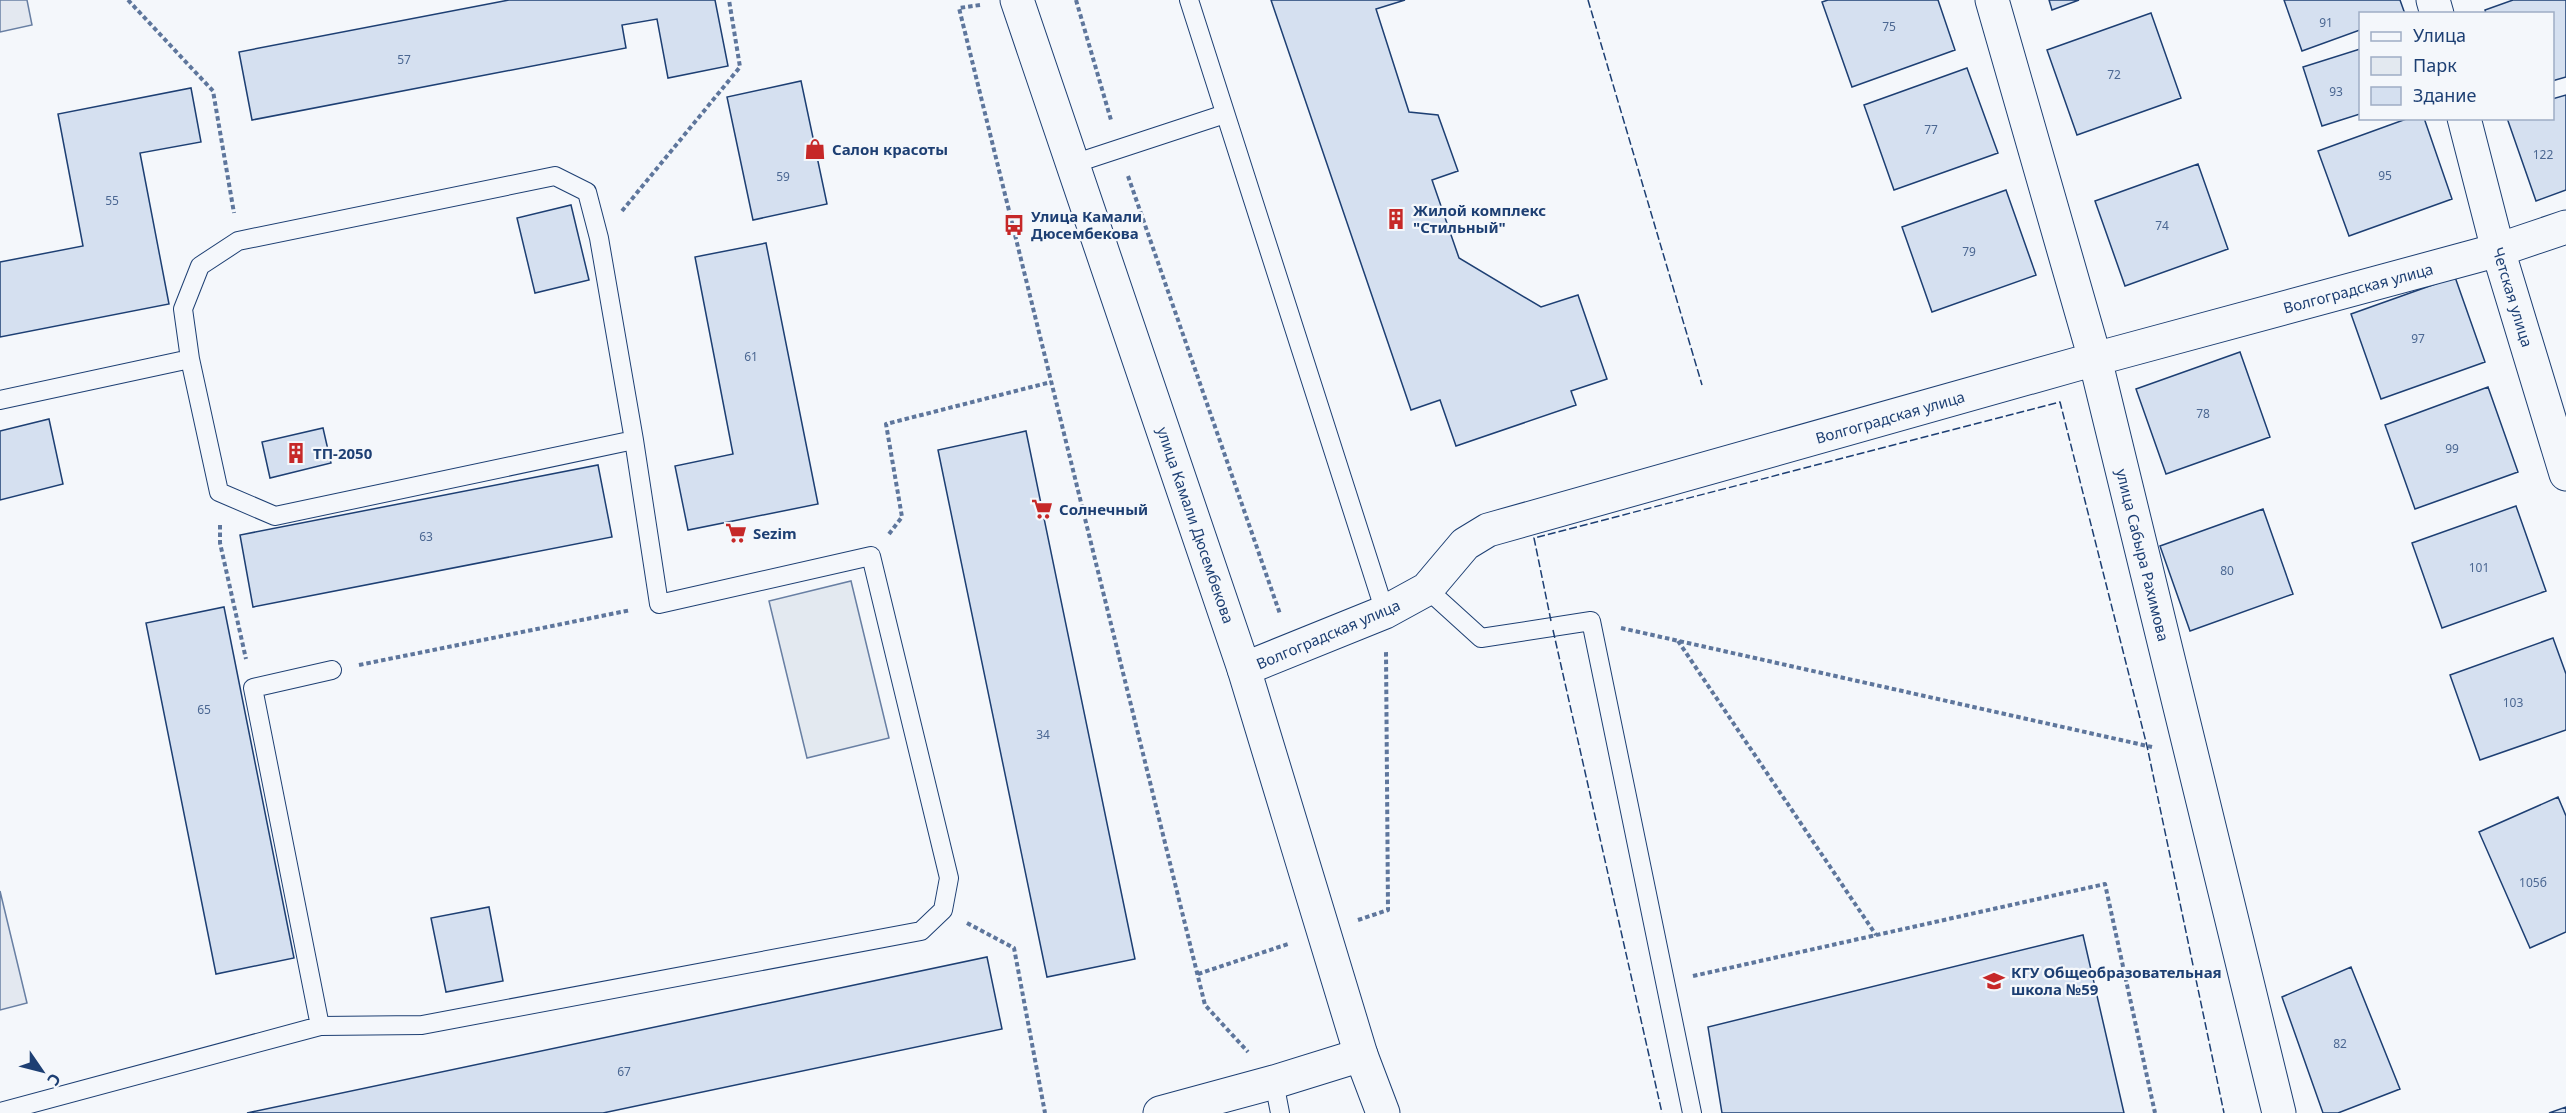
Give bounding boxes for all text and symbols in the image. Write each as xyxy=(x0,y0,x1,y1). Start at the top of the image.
legend xyxy=(2359,12,2554,120)
house number: 91 xyxy=(2319,14,2333,31)
house number: 75 xyxy=(1882,18,1896,35)
text: Улица xyxy=(2413,23,2466,47)
house number: 57 xyxy=(397,51,411,68)
text: Парк xyxy=(2413,53,2457,77)
house number: 72 xyxy=(2107,66,2121,83)
house number: 93 xyxy=(2329,83,2343,100)
text: Здание xyxy=(2413,83,2477,107)
house number: 77 xyxy=(1924,121,1938,138)
shop icon: Салон красоты xyxy=(803,137,827,161)
place label: Салон красоты xyxy=(832,139,948,159)
house number: 122 xyxy=(2533,146,2553,163)
house number: 95 xyxy=(2378,167,2392,184)
house number: 59 xyxy=(776,168,790,185)
house number: 55 xyxy=(105,192,119,209)
place label: Жилой комплекс "Стильный" xyxy=(1413,200,1546,237)
place label: Улица Камали Дюсембекова xyxy=(1031,206,1142,243)
building icon: Жилой комплекс "Стильный" xyxy=(1384,207,1408,231)
bus stop icon: Улица Камали Дюсембекова xyxy=(1002,213,1026,237)
house number: 74 xyxy=(2155,217,2169,234)
house number: 79 xyxy=(1962,243,1976,260)
street label: Четская улица xyxy=(2488,245,2538,349)
street label: Волгоградская улица xyxy=(2281,258,2435,318)
house number: 97 xyxy=(2411,330,2425,347)
house number: 61 xyxy=(744,348,758,365)
street label: Волгоградская улица xyxy=(1813,386,1967,448)
house number: 78 xyxy=(2196,405,2210,422)
street label: улица Камали Дюсембекова xyxy=(1153,424,1239,626)
house number: 99 xyxy=(2445,440,2459,457)
building icon: ТП-2050 xyxy=(284,441,308,465)
place label: ТП-2050 xyxy=(313,443,373,463)
street label: улица Сабыра Рахимова xyxy=(2112,467,2174,643)
supermarket icon: Солнечный xyxy=(1030,497,1054,521)
place label: Солнечный xyxy=(1059,499,1148,519)
supermarket icon: Sezim xyxy=(724,521,748,545)
place label: Sezim xyxy=(753,523,797,543)
house number: 63 xyxy=(419,528,433,545)
house number: 101 xyxy=(2469,559,2489,576)
house number: 80 xyxy=(2220,562,2234,579)
street label: Волгоградская улица xyxy=(1253,595,1403,673)
house number: 103 xyxy=(2503,694,2523,711)
house number: 65 xyxy=(197,701,211,718)
house number: 34 xyxy=(1036,726,1050,743)
house number: 105б xyxy=(2519,874,2547,891)
place label: КГУ Общеобразовательная школа №59 xyxy=(2011,962,2222,999)
school or university icon: КГУ Общеобразовательная школа №59 xyxy=(1982,969,2006,993)
house number: 82 xyxy=(2333,1035,2347,1052)
north arrow xyxy=(12,1041,72,1101)
house number: 67 xyxy=(617,1063,631,1080)
text: С xyxy=(42,1069,66,1090)

